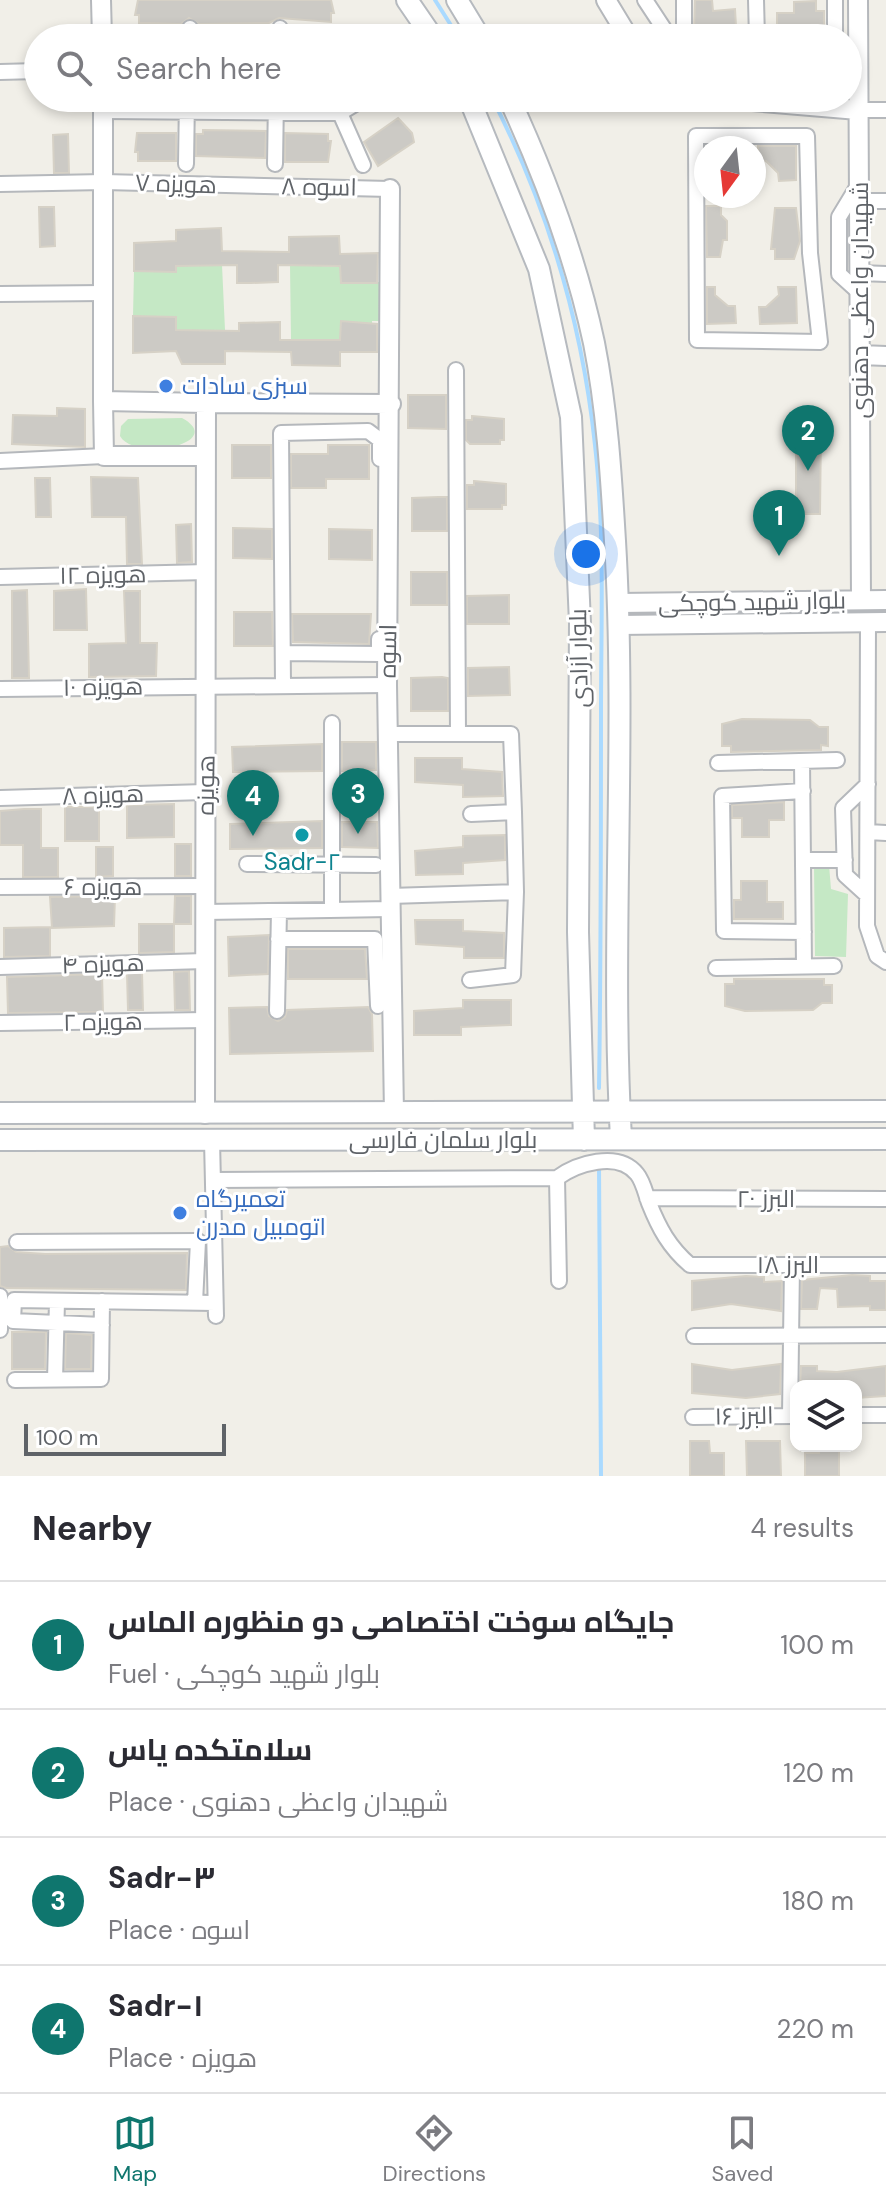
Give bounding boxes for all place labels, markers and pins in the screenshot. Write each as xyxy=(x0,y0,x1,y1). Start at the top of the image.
place label: سبزی سادات xyxy=(182,370,308,401)
marker: سبزی سادات xyxy=(157,377,175,395)
pin: 2 xyxy=(782,405,834,471)
pin: 1 xyxy=(753,490,805,556)
pin: 3 xyxy=(332,768,384,834)
pin: 4 xyxy=(227,770,279,836)
marker: Sadr-۲ xyxy=(293,826,311,844)
place label: Sadr-۲ xyxy=(264,846,340,877)
place label: تعمیرگاه اتومبیل مدرن xyxy=(196,1183,326,1242)
marker: تعمیرگاه اتومبیل مدرن xyxy=(171,1204,189,1222)

